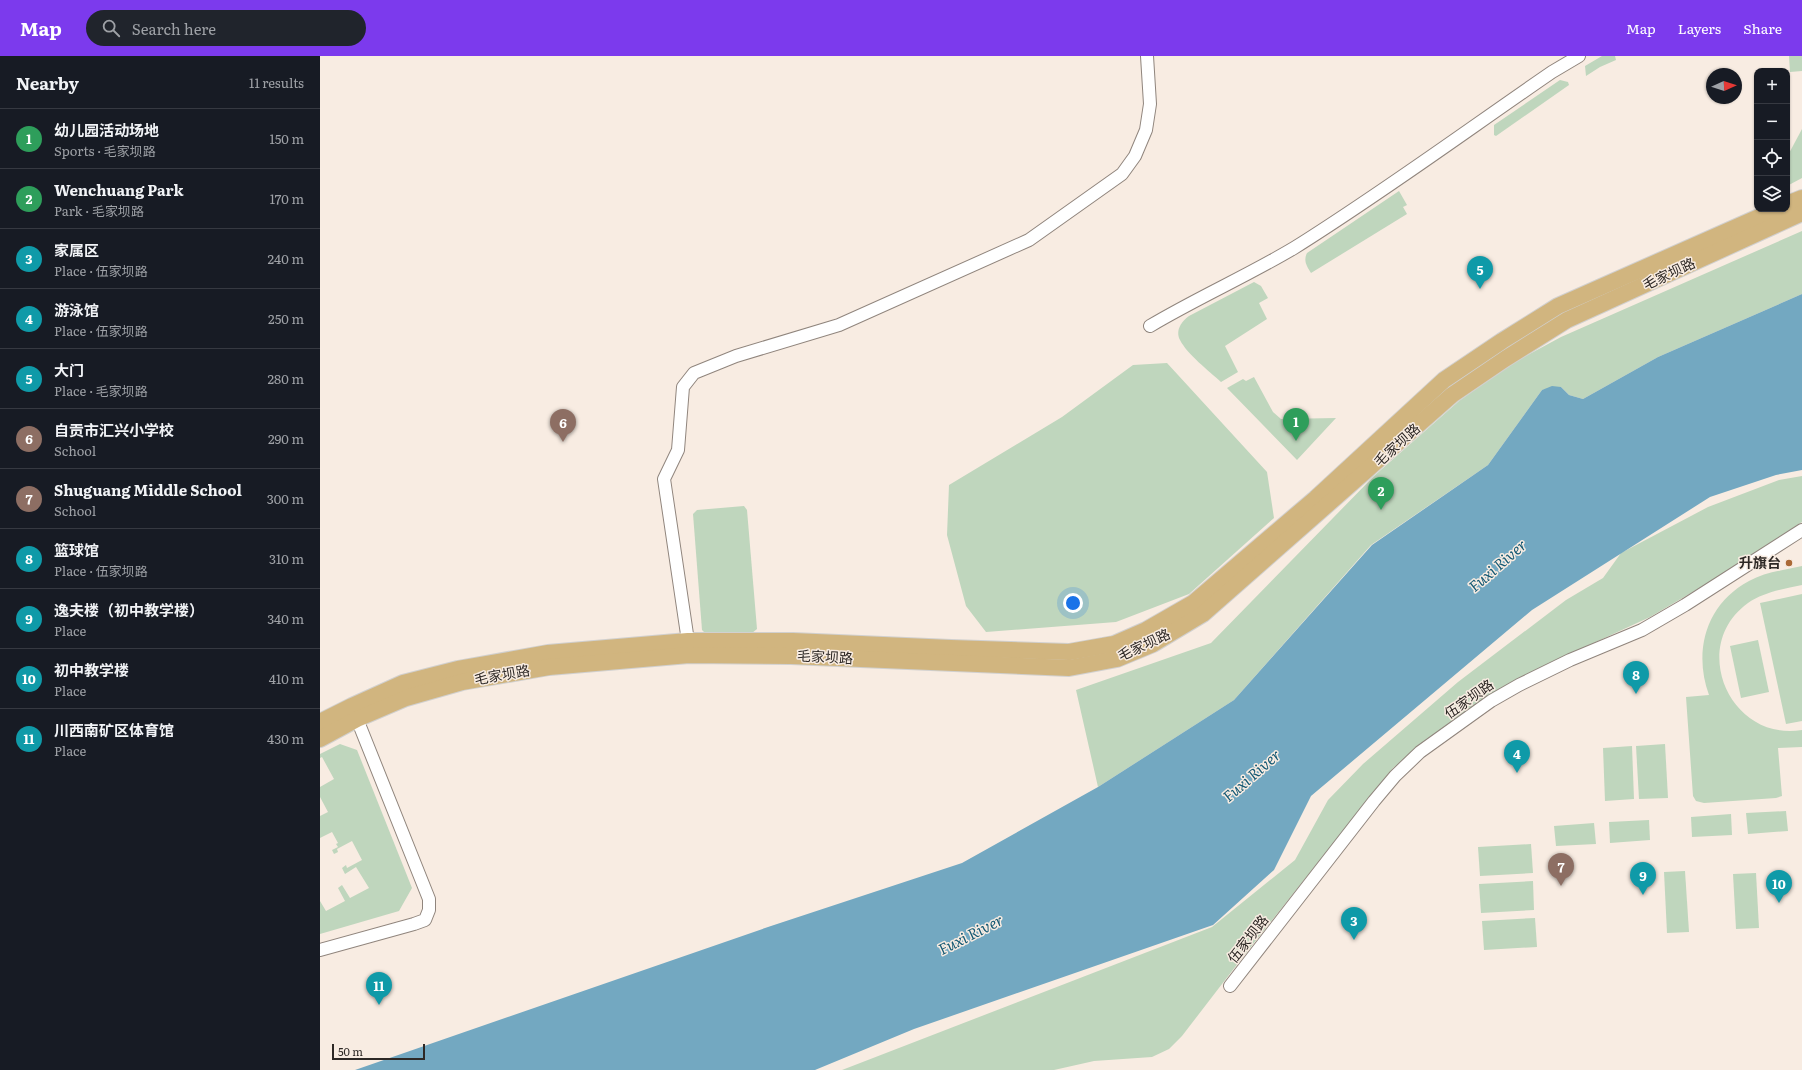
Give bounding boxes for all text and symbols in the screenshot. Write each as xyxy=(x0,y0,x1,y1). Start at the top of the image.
search box xyxy=(86,10,366,46)
text: Map xyxy=(20,14,62,42)
icon: search xyxy=(100,17,122,39)
text: Search here xyxy=(132,17,216,40)
text: Map xyxy=(1626,18,1656,38)
text: Layers xyxy=(1678,18,1721,38)
text: Share xyxy=(1743,18,1782,38)
north arrow xyxy=(1706,68,1742,104)
map controls xyxy=(1754,68,1790,212)
button: + xyxy=(1754,68,1790,104)
text: Nearby xyxy=(16,70,79,95)
text: 11 results xyxy=(249,73,304,92)
button: − xyxy=(1754,104,1790,140)
text: 幼儿园活动场地 xyxy=(54,118,159,141)
text: 1 xyxy=(26,129,32,148)
text: 150 m xyxy=(269,129,304,148)
button: locate xyxy=(1754,140,1790,176)
text: Sports · 毛家坝路 xyxy=(54,141,156,160)
button: layers xyxy=(1754,176,1790,212)
text: Wenchuang Park xyxy=(54,178,184,201)
text: 2 xyxy=(26,189,32,208)
text: 170 m xyxy=(270,189,304,208)
text: Park · 毛家坝路 xyxy=(54,201,144,220)
text: 家属区 xyxy=(54,238,99,261)
text: 3 xyxy=(25,249,33,268)
text: 240 m xyxy=(268,249,304,268)
street label: 毛家坝路 xyxy=(1639,252,1698,294)
pin: 5 xyxy=(1467,256,1493,289)
text: Place · 伍家坝路 xyxy=(54,261,148,280)
text: 游泳馆 xyxy=(54,298,99,321)
text: 4 xyxy=(25,309,33,328)
text: 250 m xyxy=(268,309,304,328)
text: Place · 伍家坝路 xyxy=(54,321,148,340)
text: 大门 xyxy=(54,358,84,381)
text: 5 xyxy=(25,369,33,388)
text: 280 m xyxy=(268,369,304,388)
text: Place · 毛家坝路 xyxy=(54,381,148,400)
pin: 1 xyxy=(1283,408,1309,441)
pin: 6 xyxy=(550,409,576,442)
text: 自贡市汇兴小学校 xyxy=(54,418,174,441)
street label: 毛家坝路 xyxy=(1369,418,1424,470)
text: 6 xyxy=(25,429,33,448)
text: 290 m xyxy=(268,429,304,448)
text: School xyxy=(54,441,96,460)
pin: 2 xyxy=(1368,477,1394,510)
text: Shuguang Middle School xyxy=(54,478,242,501)
text: 7 xyxy=(25,489,33,508)
text: 300 m xyxy=(267,489,304,508)
text: School xyxy=(54,501,96,520)
water label: Fuxi River xyxy=(1463,533,1531,597)
text: 篮球馆 xyxy=(54,538,99,561)
text: 8 xyxy=(25,549,33,568)
text: 310 m xyxy=(269,549,304,568)
place label: 升旗台 xyxy=(1739,552,1781,572)
marker: 升旗台 xyxy=(1784,558,1794,568)
text: Place · 伍家坝路 xyxy=(54,561,148,580)
your location xyxy=(1063,593,1083,613)
text: 逸夫楼（初中教学楼） xyxy=(54,598,204,621)
text: 9 xyxy=(25,609,33,628)
text: 340 m xyxy=(267,609,304,628)
text: Place xyxy=(54,621,86,640)
street label: 毛家坝路 xyxy=(1114,623,1173,665)
street label: 毛家坝路 xyxy=(797,645,854,667)
text: 初中教学楼 xyxy=(54,658,129,681)
street label: 毛家坝路 xyxy=(473,659,531,689)
pin: 8 xyxy=(1623,661,1649,694)
text: 10 xyxy=(22,669,36,688)
text: 410 m xyxy=(269,669,304,688)
street label: 伍家坝路 xyxy=(1440,674,1497,722)
text: Place xyxy=(54,681,86,700)
text: 川西南矿区体育馆 xyxy=(54,718,174,741)
text: 11 xyxy=(24,729,34,748)
text: 430 m xyxy=(267,729,304,748)
pin: 4 xyxy=(1504,740,1530,773)
text: Place xyxy=(54,741,86,760)
water label: Fuxi River xyxy=(1217,743,1285,807)
pin: 7 xyxy=(1548,853,1574,886)
pin: 9 xyxy=(1630,862,1656,895)
pin: 10 xyxy=(1766,870,1792,903)
pin: 3 xyxy=(1341,907,1367,940)
water label: Fuxi River xyxy=(934,908,1007,960)
street label: 伍家坝路 xyxy=(1222,910,1272,967)
pin: 11 xyxy=(366,972,392,1005)
scale bar xyxy=(332,1042,425,1061)
text: 50 m xyxy=(338,1043,363,1059)

